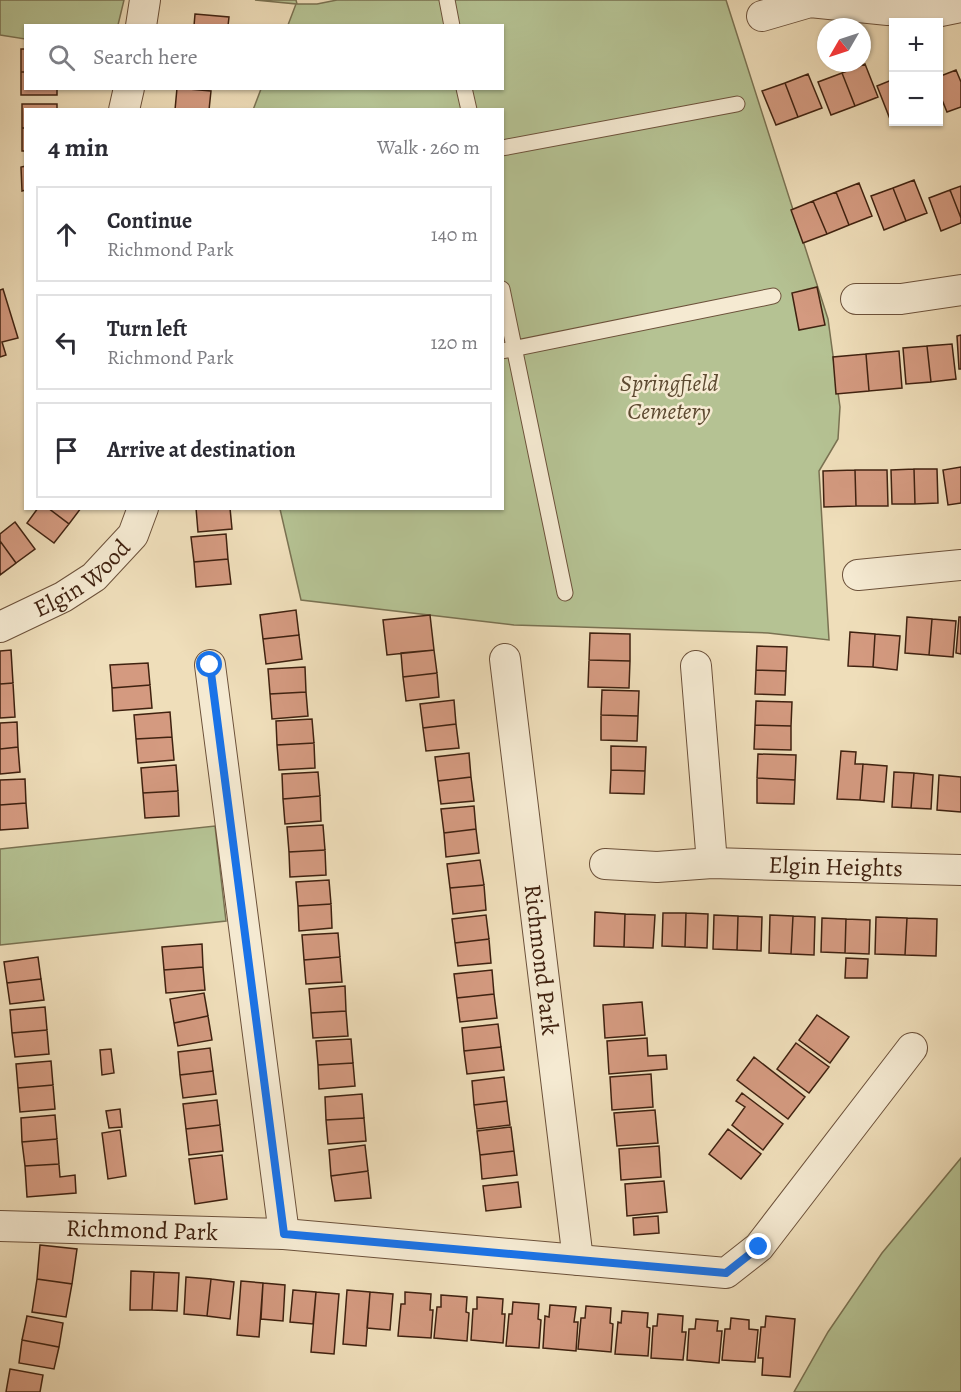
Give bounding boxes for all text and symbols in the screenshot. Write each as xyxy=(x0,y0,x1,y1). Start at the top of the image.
north arrow xyxy=(817,18,871,72)
map controls xyxy=(889,18,943,126)
button: + xyxy=(889,18,943,72)
search box xyxy=(24,24,504,90)
icon: search xyxy=(45,41,78,74)
text: Search here xyxy=(93,42,198,72)
button: − xyxy=(889,72,943,126)
text: 4 min xyxy=(48,130,109,165)
text: Walk · 260 m xyxy=(377,134,480,161)
text: Continue xyxy=(107,206,192,236)
icon: ahead xyxy=(50,218,83,251)
text: 140 m xyxy=(431,221,478,248)
text: Richmond Park xyxy=(107,236,234,263)
text: Turn left xyxy=(107,314,187,344)
icon: left xyxy=(50,326,83,359)
text: 120 m xyxy=(430,329,478,356)
text: Richmond Park xyxy=(107,344,234,371)
park label: Springfield Cemetery xyxy=(620,367,718,427)
icon: arrive xyxy=(50,434,83,467)
text: Arrive at destination xyxy=(107,435,296,465)
street label: Elgin Wood xyxy=(28,532,137,625)
route start xyxy=(196,651,222,677)
street label: Elgin Heights xyxy=(768,849,903,884)
street label: Richmond Park xyxy=(516,882,567,1037)
street label: Richmond Park xyxy=(65,1212,218,1248)
route end xyxy=(745,1233,771,1259)

